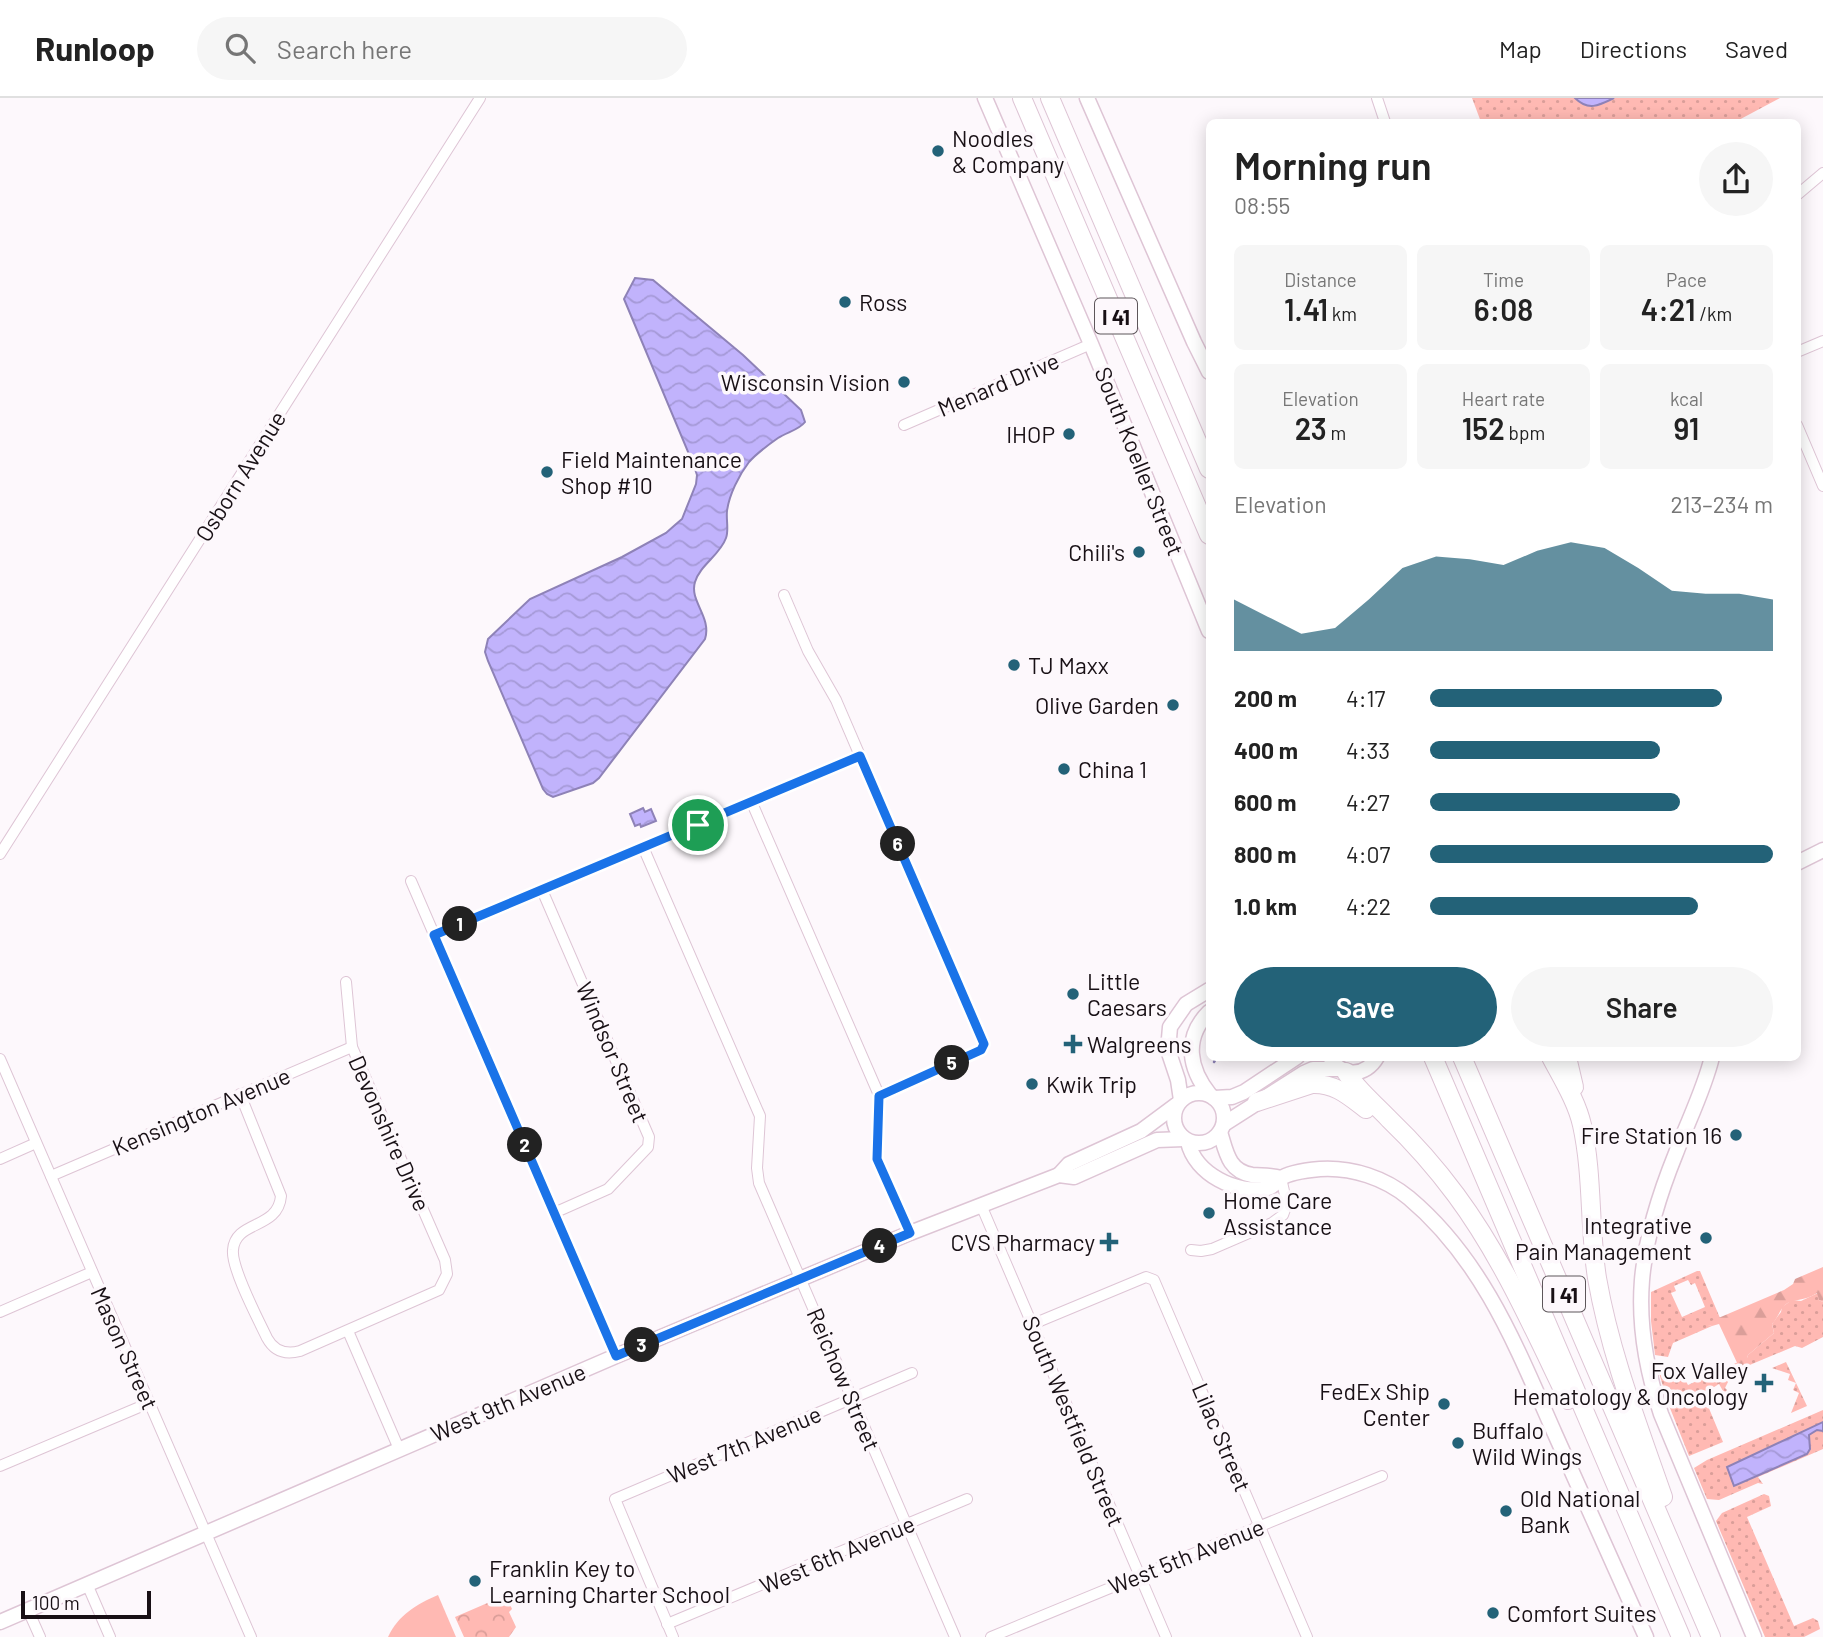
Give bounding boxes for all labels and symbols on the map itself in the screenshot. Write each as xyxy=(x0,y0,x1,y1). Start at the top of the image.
place label: Noodles & Company xyxy=(952,124,1065,178)
marker: Noodles & Company xyxy=(930,143,946,159)
place label: Ross xyxy=(859,288,907,316)
marker: Ross xyxy=(837,294,853,310)
road number: I 41 xyxy=(1095,298,1137,333)
street label: Menard Drive xyxy=(933,346,1063,422)
street label: South Koeller Street xyxy=(1089,363,1191,559)
place label: Wisconsin Vision xyxy=(721,368,890,396)
marker: Wisconsin Vision xyxy=(896,374,912,390)
street label: Osborn Avenue xyxy=(189,406,291,546)
place label: IHOP xyxy=(1006,420,1055,448)
marker: IHOP xyxy=(1061,426,1077,442)
place label: Field Maintenance Shop #10 xyxy=(561,445,742,499)
marker: Field Maintenance Shop #10 xyxy=(539,464,555,480)
place label: Chili's xyxy=(1068,538,1125,566)
marker: Chili's xyxy=(1131,544,1147,560)
place label: TJ Maxx xyxy=(1028,651,1109,679)
marker: TJ Maxx xyxy=(1006,657,1022,673)
place label: Olive Garden xyxy=(1035,691,1159,719)
marker: Olive Garden xyxy=(1165,697,1181,713)
place label: China 1 xyxy=(1078,755,1147,783)
marker: China 1 xyxy=(1056,761,1072,777)
pin xyxy=(668,795,728,855)
pin: 6 xyxy=(880,826,916,862)
pin: 1 xyxy=(442,906,477,942)
place label: Little Caesars xyxy=(1087,967,1167,1021)
street label: Windsor Street xyxy=(571,977,655,1127)
marker: Little Caesars xyxy=(1065,986,1081,1002)
place label: Walgreens xyxy=(1087,1030,1192,1058)
marker: Walgreens xyxy=(1065,1036,1081,1052)
pin: 5 xyxy=(934,1046,970,1080)
street label: Devonshire Drive xyxy=(343,1051,437,1215)
street label: Kensington Avenue xyxy=(108,1061,294,1161)
place label: Kwik Trip xyxy=(1046,1070,1137,1098)
marker: Kwik Trip xyxy=(1024,1076,1040,1092)
place label: Fire Station 16 xyxy=(1581,1121,1722,1149)
marker: Fire Station 16 xyxy=(1728,1127,1744,1143)
pin: 2 xyxy=(508,1128,542,1162)
place label: Home Care Assistance xyxy=(1223,1186,1332,1240)
marker: Home Care Assistance xyxy=(1201,1205,1217,1221)
place label: Integrative Pain Management xyxy=(1515,1211,1692,1265)
pin: 4 xyxy=(862,1228,898,1264)
place label: CVS Pharmacy xyxy=(950,1228,1095,1256)
marker: Integrative Pain Management xyxy=(1698,1230,1714,1246)
marker: CVS Pharmacy xyxy=(1101,1234,1117,1250)
road number: I 41 xyxy=(1543,1276,1585,1312)
street label: Mason Street xyxy=(85,1282,165,1414)
street label: Reichow Street xyxy=(801,1303,887,1455)
street label: South Westfield Street xyxy=(1017,1312,1131,1530)
pin: 3 xyxy=(624,1328,660,1362)
place label: Fox Valley Hematology & Oncology xyxy=(1513,1356,1748,1410)
street label: West 9th Avenue xyxy=(426,1357,590,1447)
marker: Fox Valley Hematology & Oncology xyxy=(1754,1373,1774,1393)
place label: FedEx Ship Center xyxy=(1319,1377,1431,1431)
street label: Lilac Street xyxy=(1187,1378,1257,1496)
marker: FedEx Ship Center xyxy=(1436,1396,1452,1412)
street label: West 7th Avenue xyxy=(663,1399,825,1489)
place label: Buffalo Wild Wings xyxy=(1472,1416,1582,1470)
marker: Buffalo Wild Wings xyxy=(1450,1435,1466,1451)
place label: Old National Bank xyxy=(1520,1484,1640,1538)
marker: Old National Bank xyxy=(1498,1503,1514,1519)
street label: West 6th Avenue xyxy=(755,1509,919,1599)
street label: West 5th Avenue xyxy=(1104,1512,1268,1600)
place label: Franklin Key to Learning Charter School xyxy=(489,1554,730,1608)
marker: Franklin Key to Learning Charter School xyxy=(467,1573,483,1589)
scale bar xyxy=(21,1588,150,1620)
place label: Comfort Suites xyxy=(1507,1599,1657,1627)
marker: Comfort Suites xyxy=(1485,1605,1501,1621)

